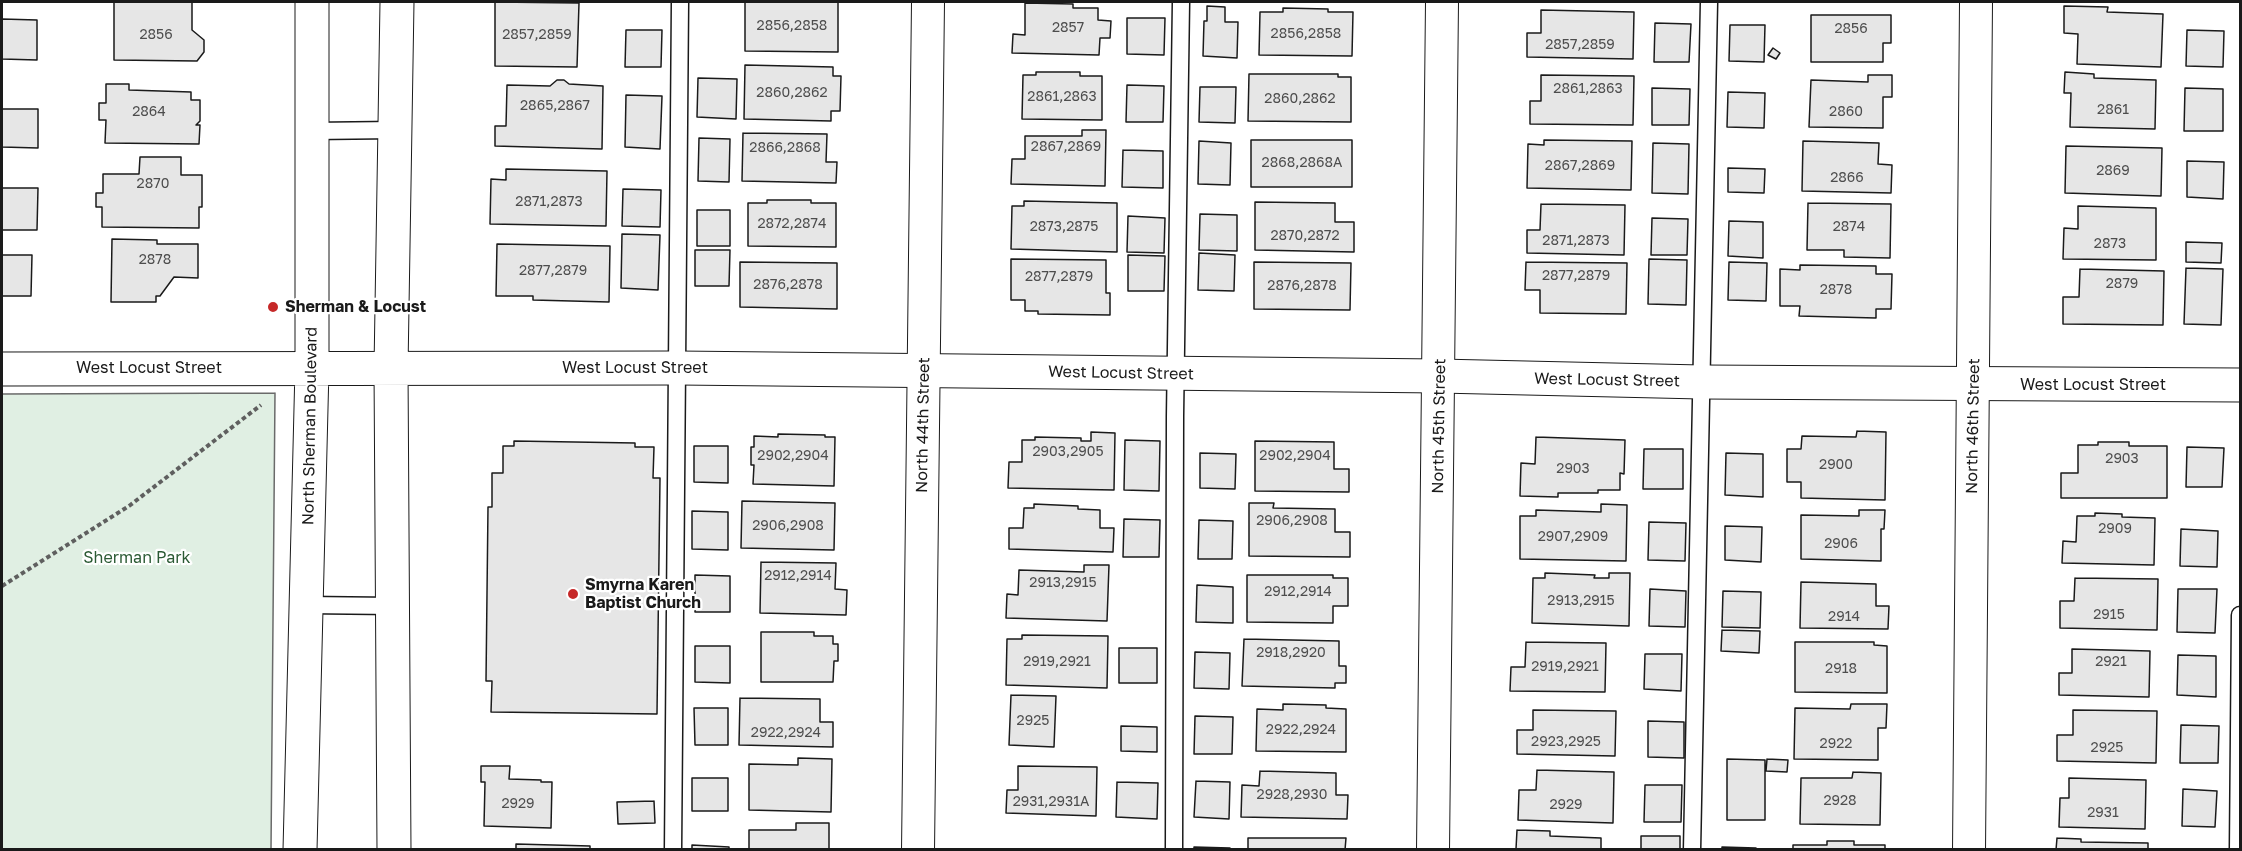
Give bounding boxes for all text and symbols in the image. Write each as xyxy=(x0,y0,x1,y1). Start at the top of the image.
house number: 2856,2858 xyxy=(757,18,827,34)
house number: 2857 xyxy=(1052,20,1084,36)
house number: 2856 xyxy=(1834,21,1868,37)
house number: 2856,2858 xyxy=(1271,26,1341,42)
house number: 2856 xyxy=(139,27,173,43)
house number: 2857,2859 xyxy=(502,27,572,43)
house number: 2857,2859 xyxy=(1545,37,1615,53)
house number: 2861,2863 xyxy=(1553,81,1623,97)
house number: 2860,2862 xyxy=(756,85,828,101)
house number: 2861,2863 xyxy=(1027,89,1097,105)
house number: 2860,2862 xyxy=(1264,91,1336,107)
house number: 2865,2867 xyxy=(520,98,590,114)
house number: 2861 xyxy=(2097,102,2129,118)
house number: 2864 xyxy=(132,104,166,120)
house number: 2860 xyxy=(1829,104,1863,120)
house number: 2867,2869 xyxy=(1031,139,1101,155)
house number: 2866,2868 xyxy=(749,140,821,156)
house number: 2868,2868A xyxy=(1262,155,1342,171)
house number: 2867,2869 xyxy=(1545,158,1615,174)
house number: 2869 xyxy=(2096,163,2130,179)
house number: 2866 xyxy=(1830,170,1864,186)
house number: 2870 xyxy=(137,176,169,192)
house number: 2871,2873 xyxy=(515,194,583,210)
house number: 2872,2874 xyxy=(757,216,827,232)
house number: 2873,2875 xyxy=(1030,219,1098,235)
house number: 2874 xyxy=(1833,219,1865,235)
house number: 2870,2872 xyxy=(1270,228,1340,244)
house number: 2871,2873 xyxy=(1542,233,1610,249)
house number: 2873 xyxy=(2094,236,2126,252)
house number: 2878 xyxy=(139,252,171,268)
house number: 2877,2879 xyxy=(519,263,587,279)
house number: 2877,2879 xyxy=(1542,268,1610,284)
house number: 2877,2879 xyxy=(1025,269,1093,285)
house number: 2879 xyxy=(2106,276,2138,292)
house number: 2876,2878 xyxy=(753,277,823,293)
house number: 2876,2878 xyxy=(1267,278,1337,294)
house number: 2878 xyxy=(1820,282,1852,298)
place label: Sherman & Locust xyxy=(285,297,426,317)
marker: Sherman & Locust xyxy=(266,300,280,314)
street label: North Sherman Boulevard xyxy=(299,327,321,525)
street label: North 44th Street xyxy=(912,357,934,493)
street label: West Locust Street xyxy=(76,358,222,378)
street label: West Locust Street xyxy=(562,358,708,378)
street label: North 45th Street xyxy=(1428,358,1450,494)
street label: North 46th Street xyxy=(1962,358,1984,494)
street label: West Locust Street xyxy=(1048,362,1194,384)
street label: West Locust Street xyxy=(1534,369,1680,391)
street label: West Locust Street xyxy=(2020,375,2166,395)
house number: 2903,2905 xyxy=(1032,444,1104,460)
house number: 2902,2904 xyxy=(757,448,829,464)
house number: 2902,2904 xyxy=(1259,448,1331,464)
house number: 2903 xyxy=(2105,451,2139,467)
house number: 2900 xyxy=(1819,457,1853,473)
house number: 2903 xyxy=(1556,461,1590,477)
house number: 2906,2908 xyxy=(1256,513,1328,529)
house number: 2906,2908 xyxy=(752,518,824,534)
house number: 2909 xyxy=(2098,521,2132,537)
house number: 2907,2909 xyxy=(1538,529,1608,545)
house number: 2906 xyxy=(1824,536,1858,552)
park label: Sherman Park xyxy=(83,548,191,568)
house number: 2912,2914 xyxy=(764,568,832,584)
place label: Smyrna Karen Baptist Church xyxy=(585,575,701,613)
house number: 2913,2915 xyxy=(1029,575,1097,591)
house number: 2912,2914 xyxy=(1264,584,1332,600)
marker: Smyrna Karen Baptist Church xyxy=(566,587,580,601)
house number: 2913,2915 xyxy=(1547,593,1615,609)
house number: 2915 xyxy=(2093,607,2125,623)
house number: 2914 xyxy=(1828,609,1860,625)
house number: 2918,2920 xyxy=(1256,645,1326,661)
house number: 2919,2921 xyxy=(1023,654,1091,670)
house number: 2921 xyxy=(2095,654,2127,670)
house number: 2919,2921 xyxy=(1531,659,1599,675)
house number: 2918 xyxy=(1825,661,1857,677)
house number: 2925 xyxy=(1017,713,1049,729)
house number: 2922,2924 xyxy=(1266,722,1336,738)
house number: 2922,2924 xyxy=(751,725,821,741)
house number: 2923,2925 xyxy=(1531,734,1601,750)
house number: 2922 xyxy=(1820,736,1852,752)
house number: 2925 xyxy=(2091,740,2123,756)
house number: 2928,2930 xyxy=(1257,787,1327,803)
house number: 2928 xyxy=(1823,793,1857,809)
house number: 2931,2931A xyxy=(1013,794,1089,810)
house number: 2929 xyxy=(501,796,535,812)
house number: 2929 xyxy=(1549,797,1583,813)
house number: 2931 xyxy=(2087,805,2119,821)

